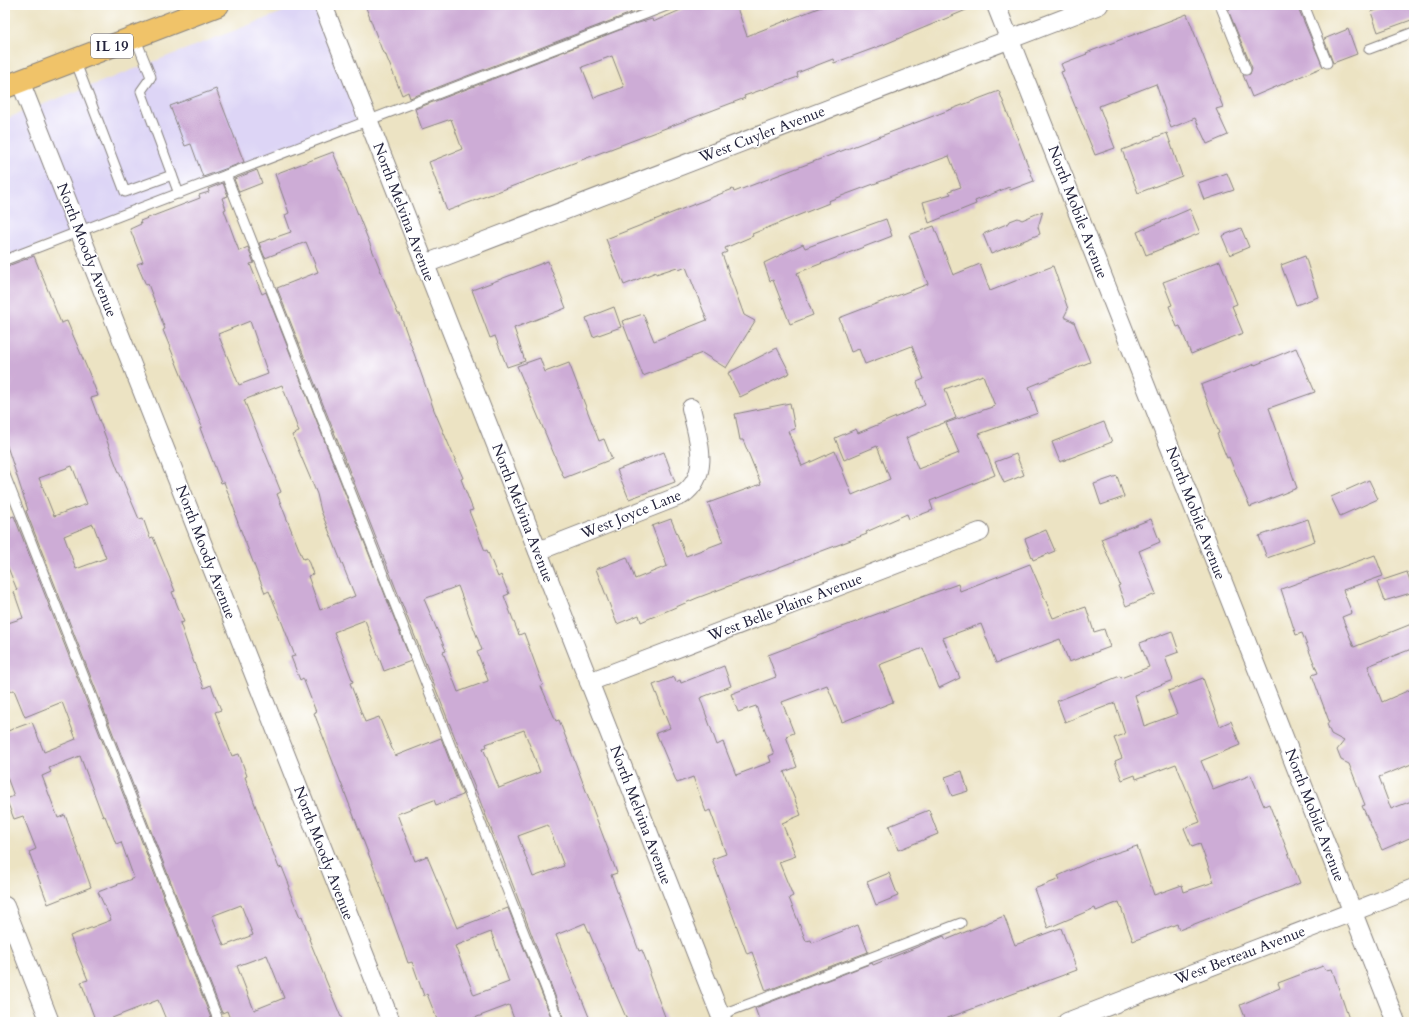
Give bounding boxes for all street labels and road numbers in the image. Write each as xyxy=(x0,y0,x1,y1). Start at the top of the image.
road number: IL 19 xyxy=(91,34,133,58)
street label: West Cuyler Avenue xyxy=(695,101,828,168)
street label: North Melvina Avenue xyxy=(368,140,440,285)
street label: North Mobile Avenue xyxy=(1043,143,1113,282)
street label: North Moody Avenue xyxy=(52,180,122,320)
street label: North Melvina Avenue xyxy=(487,441,559,586)
street label: North Mobile Avenue xyxy=(1161,444,1231,583)
street label: North Moody Avenue xyxy=(171,482,241,622)
street label: West Joyce Lane xyxy=(577,485,684,544)
street label: West Belle Plaine Avenue xyxy=(704,568,865,646)
street label: North Melvina Avenue xyxy=(605,743,677,888)
street label: North Mobile Avenue xyxy=(1280,746,1350,885)
street label: North Moody Avenue xyxy=(289,783,359,923)
street label: West Berteau Avenue xyxy=(1171,921,1308,990)

